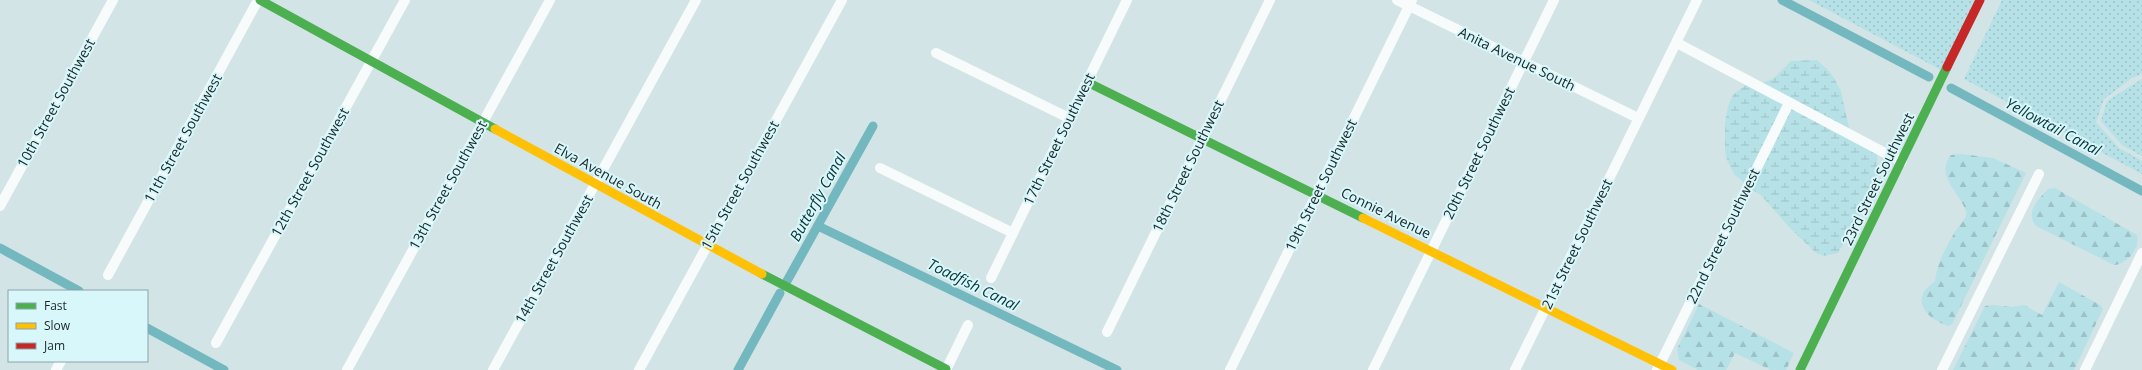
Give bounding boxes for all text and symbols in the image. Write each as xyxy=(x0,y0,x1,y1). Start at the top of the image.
street label: Anita Avenue South xyxy=(1456,22,1579,95)
street label: 10th Street Southwest xyxy=(12,35,99,171)
street label: 11th Street Southwest xyxy=(139,70,226,206)
street label: 17th Street Southwest xyxy=(1018,70,1099,208)
street label: 20th Street Southwest xyxy=(1438,84,1519,222)
water label: Yellowtail Canal xyxy=(2002,93,2106,160)
street label: 18th Street Southwest xyxy=(1147,97,1228,235)
street label: 12th Street Southwest xyxy=(266,104,353,240)
street label: 23rd Street Southwest xyxy=(1837,109,1918,248)
street label: 19th Street Southwest xyxy=(1280,116,1361,254)
street label: 13th Street Southwest xyxy=(404,117,491,253)
street label: 15th Street Southwest xyxy=(696,117,783,253)
street label: Elva Avenue South xyxy=(551,138,665,213)
water label: Butterfly Canal xyxy=(785,148,850,244)
street label: 22nd Street Southwest xyxy=(1682,165,1764,307)
street label: 21st Street Southwest xyxy=(1537,175,1616,312)
street label: Connie Avenue xyxy=(1338,182,1435,243)
street label: 14th Street Southwest xyxy=(510,191,597,327)
water label: Toadfish Canal xyxy=(925,253,1023,315)
legend xyxy=(8,290,148,362)
text: Fast xyxy=(44,297,67,314)
text: Slow xyxy=(44,317,71,334)
text: Jam xyxy=(43,337,65,354)

